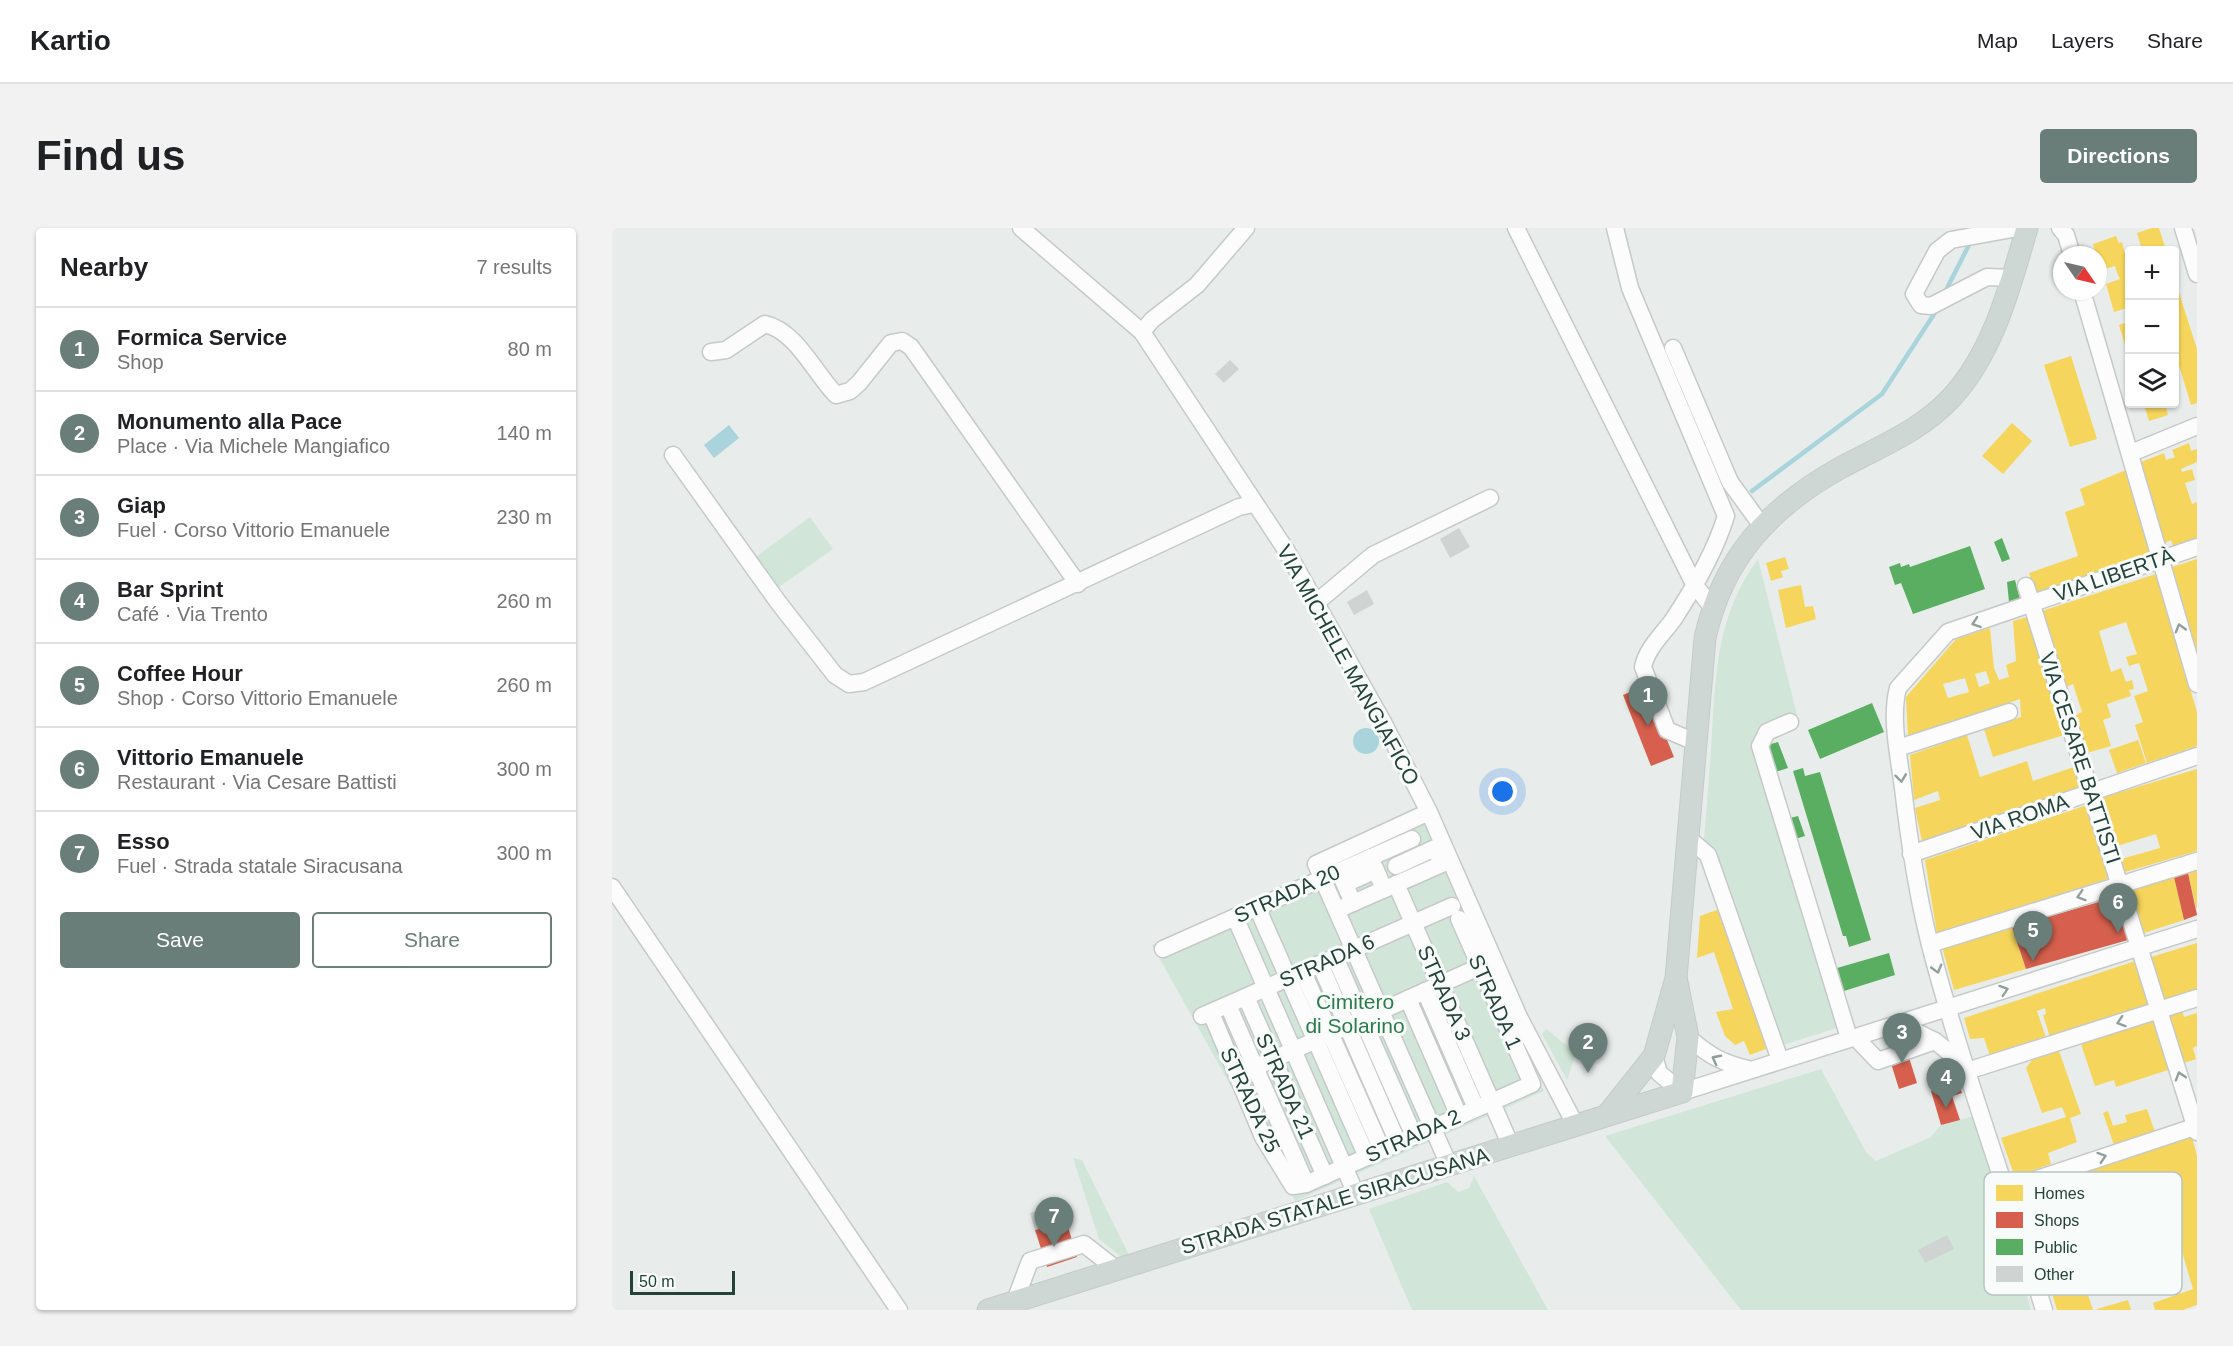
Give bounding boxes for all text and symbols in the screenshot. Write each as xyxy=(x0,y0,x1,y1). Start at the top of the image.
text: Kartio xyxy=(30,25,111,56)
text: Map xyxy=(1977,29,2018,52)
text: Layers xyxy=(2051,29,2114,52)
text: Share xyxy=(2147,29,2203,52)
button: Directions xyxy=(2040,129,2197,183)
text: Find us xyxy=(36,132,185,179)
north arrow xyxy=(2053,246,2107,300)
map controls xyxy=(2125,246,2179,408)
button: + xyxy=(2125,246,2179,300)
text: Nearby xyxy=(60,252,148,282)
text: 7 results xyxy=(476,256,552,278)
button: − xyxy=(2125,300,2179,354)
text: Formica Service xyxy=(117,325,287,350)
text: 1 xyxy=(74,338,85,360)
text: 80 m xyxy=(508,338,552,360)
text: Shop xyxy=(117,351,164,373)
button: layers xyxy=(2125,354,2179,408)
text: Monumento alla Pace xyxy=(117,409,342,434)
text: 2 xyxy=(74,422,85,444)
text: 140 m xyxy=(496,422,552,444)
text: Place · Via Michele Mangiafico xyxy=(117,435,390,457)
text: Giap xyxy=(117,493,166,518)
text: 3 xyxy=(74,506,85,528)
text: 230 m xyxy=(496,506,552,528)
text: Fuel · Corso Vittorio Emanuele xyxy=(117,519,390,541)
street label: VIA MICHELE MANGIAFICO xyxy=(1273,541,1424,789)
street label: VIA LIBERTÀ xyxy=(2051,543,2177,606)
text: Bar Sprint xyxy=(117,577,223,602)
text: 4 xyxy=(74,590,85,612)
text: 260 m xyxy=(496,590,552,612)
text: Café · Via Trento xyxy=(117,603,268,625)
one-way arrow xyxy=(1971,615,1982,628)
one-way arrow xyxy=(2175,623,2187,634)
street label: VIA CESARE BATTISTI xyxy=(2035,649,2126,867)
text: Coffee Hour xyxy=(117,661,243,686)
text: 5 xyxy=(74,674,85,696)
text: 260 m xyxy=(496,674,552,696)
pin: 1 xyxy=(1628,676,1668,726)
text: Shop · Corso Vittorio Emanuele xyxy=(117,687,398,709)
text: Vittorio Emanuele xyxy=(117,745,304,770)
text: 6 xyxy=(74,758,85,780)
text: 300 m xyxy=(496,758,552,780)
text: Restaurant · Via Cesare Battisti xyxy=(117,771,397,793)
one-way arrow xyxy=(1895,774,1907,783)
your location xyxy=(1488,777,1517,806)
street label: VIA ROMA xyxy=(1968,789,2072,844)
text: Esso xyxy=(117,829,170,854)
text: 7 xyxy=(74,842,85,864)
text: 300 m xyxy=(496,842,552,864)
text: Fuel · Strada statale Siracusana xyxy=(117,855,403,877)
street label: STRADA 20 xyxy=(1230,860,1343,927)
pin: 6 xyxy=(2098,884,2138,933)
one-way arrow xyxy=(2076,889,2087,902)
button: Save xyxy=(60,912,300,968)
button: Share xyxy=(312,912,552,968)
pin: 5 xyxy=(2014,912,2052,961)
street label: STRADA 6 xyxy=(1276,929,1378,992)
street label: STRADA 3 xyxy=(1413,942,1476,1044)
street label: STRADA 1 xyxy=(1464,951,1527,1053)
one-way arrow xyxy=(1930,964,1942,974)
one-way arrow xyxy=(1998,985,2009,997)
park label: Cimitero di Solarino xyxy=(1305,990,1405,1037)
pin: 3 xyxy=(1882,1014,1922,1063)
one-way arrow xyxy=(2116,1015,2127,1027)
pin: 2 xyxy=(1568,1024,1608,1073)
street label: STRADA 21 xyxy=(1252,1029,1319,1142)
street label: STRADA 25 xyxy=(1216,1044,1285,1156)
one-way arrow xyxy=(1711,1055,1722,1066)
pin: 4 xyxy=(1926,1058,1966,1108)
one-way arrow xyxy=(2175,1071,2187,1082)
street label: STRADA 2 xyxy=(1362,1104,1464,1167)
street label: STRADA STATALE SIRACUSANA xyxy=(1178,1143,1492,1258)
one-way arrow xyxy=(2096,1152,2107,1165)
legend xyxy=(1984,1172,2182,1295)
text: Homes xyxy=(2034,1185,2085,1202)
pin: 7 xyxy=(1034,1198,1074,1247)
text: Shops xyxy=(2034,1212,2079,1229)
text: Public xyxy=(2034,1239,2078,1256)
text: Other xyxy=(2034,1266,2075,1283)
scale bar xyxy=(630,1268,735,1296)
text: 50 m xyxy=(639,1273,675,1290)

